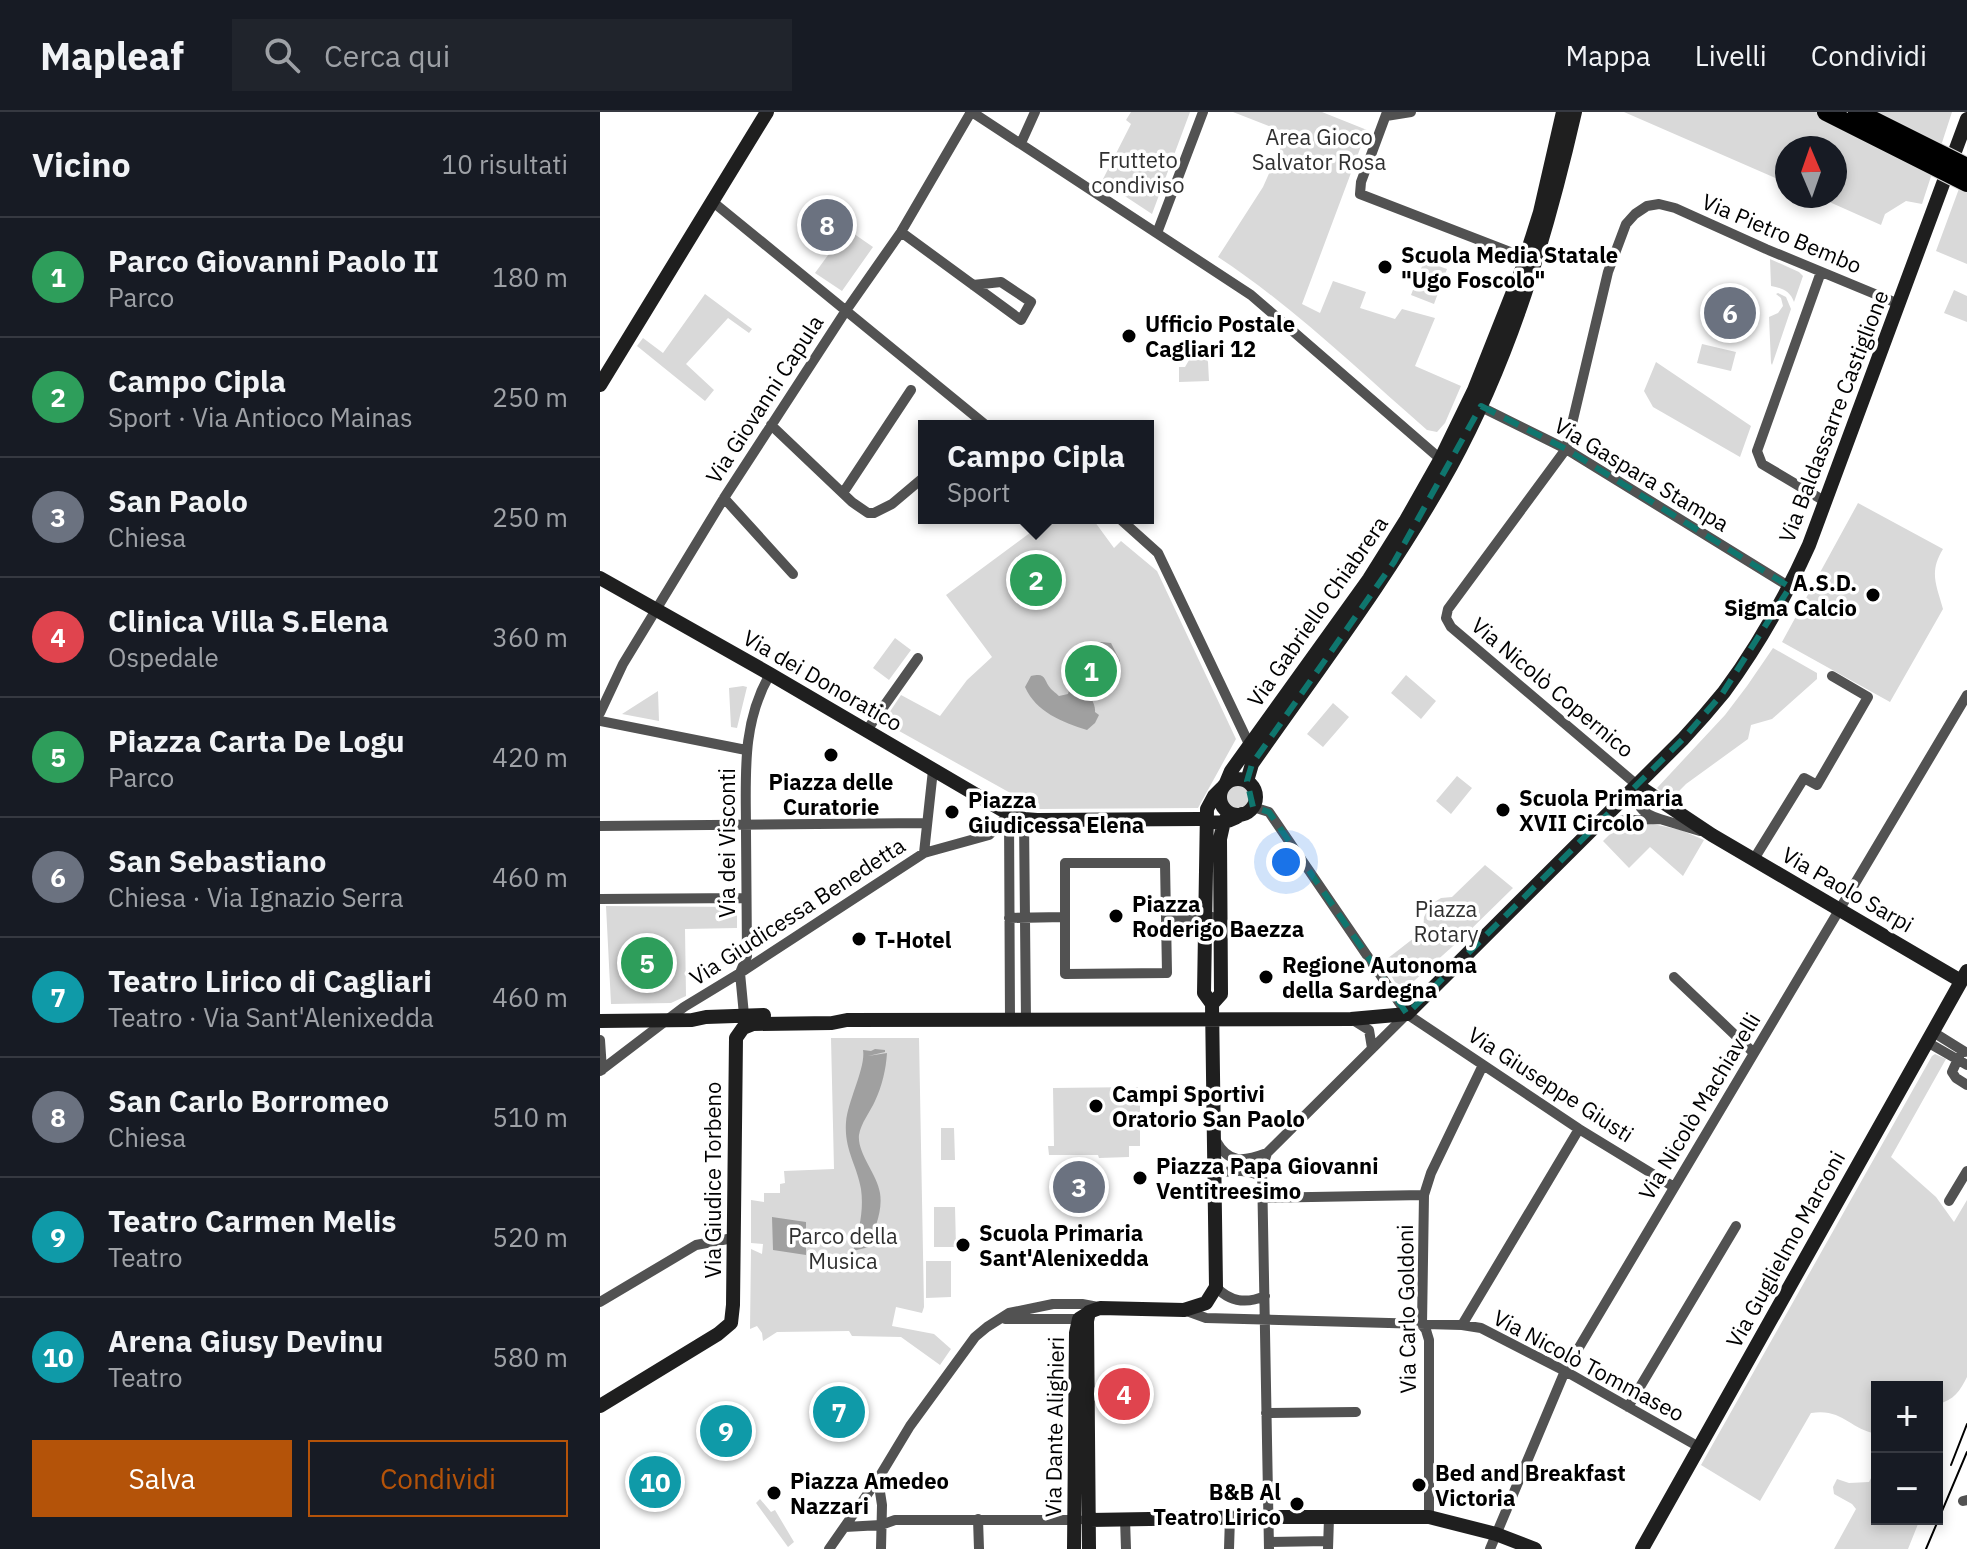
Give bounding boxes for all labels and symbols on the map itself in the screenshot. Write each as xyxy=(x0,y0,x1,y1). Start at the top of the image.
park label: Area Gioco Salvator Rosa xyxy=(1252,122,1386,176)
north arrow xyxy=(1775,136,1847,208)
park label: Frutteto condiviso xyxy=(1091,145,1185,199)
street label: Via Pietro Bembo xyxy=(1698,186,1866,280)
pin: 8 xyxy=(801,195,853,255)
place label: Scuola Media Statale "Ugo Foscolo" xyxy=(1401,240,1618,294)
marker: Scuola Media Statale "Ugo Foscolo" xyxy=(1376,258,1394,276)
pin: 6 xyxy=(1704,283,1756,343)
street label: Via Baldassarre Castiglione xyxy=(1771,286,1895,546)
street label: Via Giovanni Capula xyxy=(699,309,829,489)
place label: Ufficio Postale Cagliari 12 xyxy=(1145,309,1295,363)
marker: Ufficio Postale Cagliari 12 xyxy=(1120,327,1138,345)
street label: Via Gaspara Stampa xyxy=(1549,410,1735,538)
street label: Via Gabriello Chiabrera xyxy=(1240,510,1394,712)
pin: 2 xyxy=(1010,550,1062,610)
place label: A.S.D. Sigma Calcio xyxy=(1724,568,1857,622)
marker: A.S.D. Sigma Calcio xyxy=(1864,586,1882,604)
street label: Via Nicolò Copernico xyxy=(1466,610,1640,764)
street label: Via dei Donoratico xyxy=(738,623,908,737)
pin: 1 xyxy=(1065,641,1117,701)
marker: Piazza delle Curatorie xyxy=(822,746,840,764)
place label: Piazza delle Curatorie xyxy=(768,767,894,821)
street label: Via dei Visconti xyxy=(712,768,741,918)
place label: Scuola Primaria XVII Circolo xyxy=(1519,783,1683,837)
place label: Piazza Giudicessa Elena xyxy=(968,785,1144,839)
marker: Scuola Primaria XVII Circolo xyxy=(1494,801,1512,819)
marker: Piazza Giudicessa Elena xyxy=(943,803,961,821)
street label: Via Giudicessa Benedetta xyxy=(684,830,911,992)
street label: Via Paolo Sarpi xyxy=(1777,840,1919,938)
your location xyxy=(1266,842,1306,882)
place label: Piazza Roderigo Baezza xyxy=(1132,889,1304,943)
park label: Piazza Rotary xyxy=(1414,894,1478,948)
marker: Piazza Roderigo Baezza xyxy=(1107,907,1125,925)
place label: T-Hotel xyxy=(875,925,952,954)
marker: T-Hotel xyxy=(850,930,868,948)
pin: 5 xyxy=(621,933,673,993)
place label: Regione Autonoma della Sardegna xyxy=(1282,950,1477,1004)
marker: Regione Autonoma della Sardegna xyxy=(1257,968,1275,986)
street label: Via Nicolò Machiavelli xyxy=(1631,1007,1767,1205)
street label: Via Giuseppe Giusti xyxy=(1463,1020,1639,1148)
place label: Campi Sportivi Oratorio San Paolo xyxy=(1112,1079,1305,1133)
street label: Via Giudice Torbeno xyxy=(698,1082,727,1278)
marker: Campi Sportivi Oratorio San Paolo xyxy=(1087,1097,1105,1115)
street label: Via Guglielmo Marconi xyxy=(1719,1146,1851,1352)
place label: Piazza Papa Giovanni Ventitreesimo xyxy=(1156,1151,1378,1205)
pin: 3 xyxy=(1053,1157,1105,1217)
marker: Piazza Papa Giovanni Ventitreesimo xyxy=(1131,1169,1149,1187)
place label: Scuola Primaria Sant'Alenixedda xyxy=(979,1218,1149,1272)
park label: Parco della Musica xyxy=(788,1221,898,1275)
street label: Via Carlo Goldoni xyxy=(1390,1224,1422,1394)
marker: Scuola Primaria Sant'Alenixedda xyxy=(954,1236,972,1254)
street label: Via Nicolò Tommaseo xyxy=(1488,1302,1690,1428)
street label: Via Dante Alighieri xyxy=(1038,1336,1070,1518)
pin: 4 xyxy=(1098,1364,1150,1424)
pin: 7 xyxy=(813,1382,865,1442)
pin: 9 xyxy=(700,1401,752,1461)
pin: 10 xyxy=(629,1452,681,1512)
place label: Bed and Breakfast Victoria xyxy=(1435,1458,1626,1512)
place label: Piazza Amedeo Nazzari xyxy=(790,1466,949,1520)
marker: Bed and Breakfast Victoria xyxy=(1410,1476,1428,1494)
place label: B&B Al Teatro Lirico xyxy=(1153,1477,1281,1531)
marker: Piazza Amedeo Nazzari xyxy=(765,1484,783,1502)
marker: B&B Al Teatro Lirico xyxy=(1288,1495,1306,1513)

